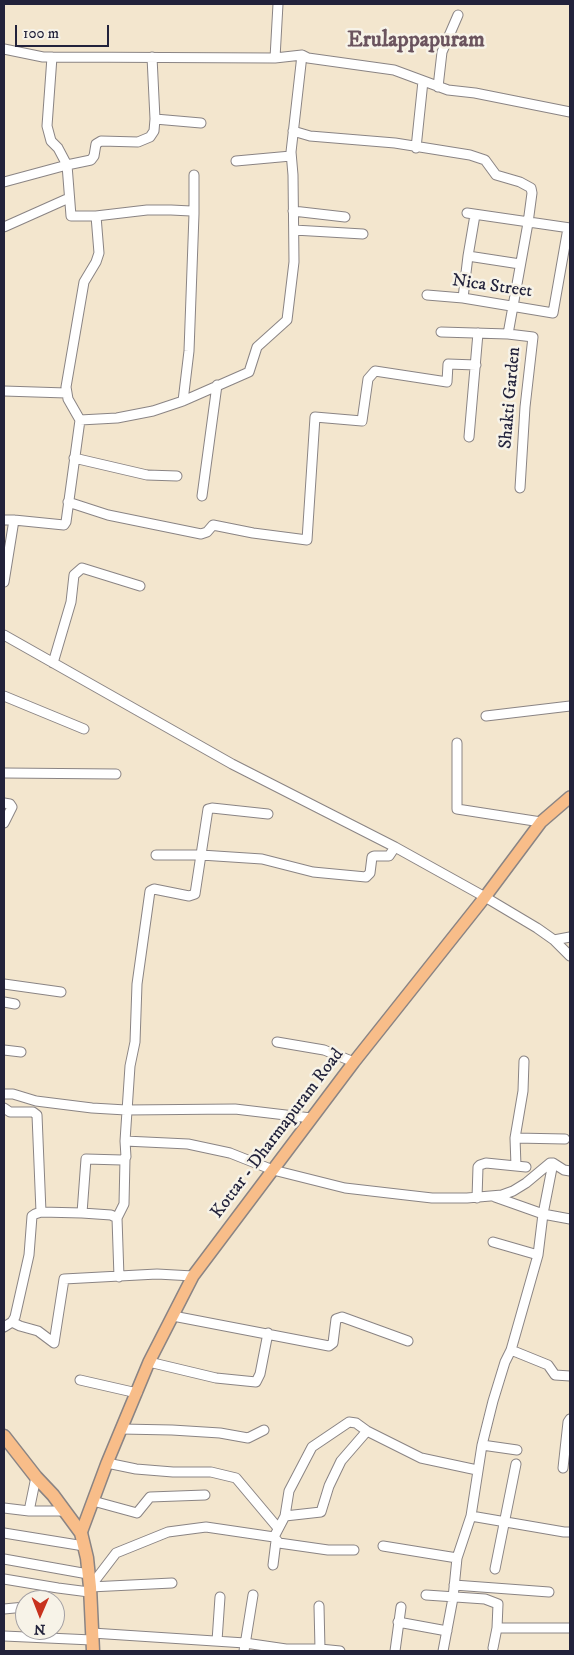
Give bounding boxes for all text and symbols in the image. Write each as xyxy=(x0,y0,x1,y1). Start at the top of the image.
scale bar xyxy=(18,15,111,47)
text: 100 m xyxy=(23,24,59,43)
district label: Erulappapuram xyxy=(347,28,485,54)
street label: Nica Street xyxy=(450,271,534,303)
street label: Shakti Garden xyxy=(496,346,526,450)
street label: Kottar - Dharmapuram Road xyxy=(207,1045,349,1223)
north arrow xyxy=(15,1590,65,1640)
text: N xyxy=(34,1620,46,1638)

